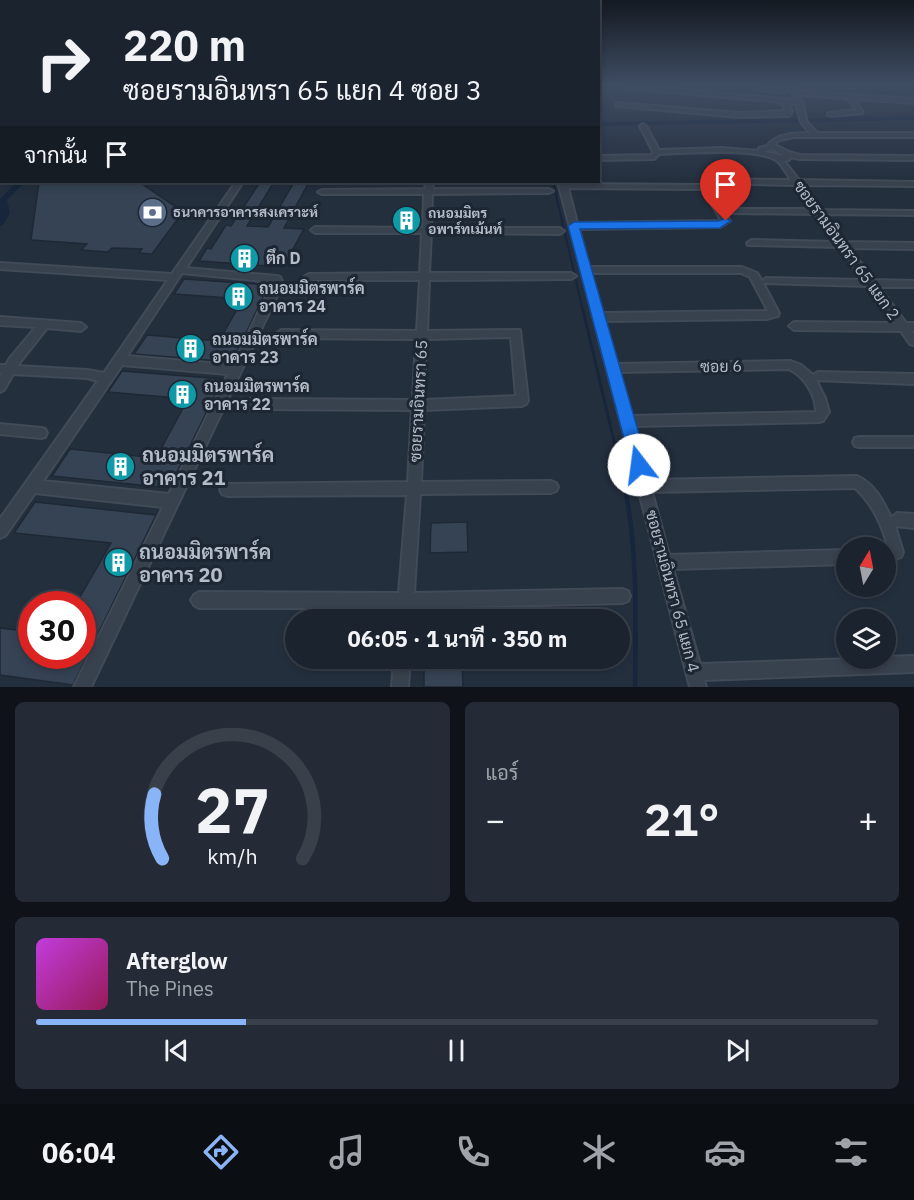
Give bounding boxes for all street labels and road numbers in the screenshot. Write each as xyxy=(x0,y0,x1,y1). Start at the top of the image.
street label: ซอยรามอินทรา 65 แยก 2 xyxy=(790,177,904,323)
street label: ซอยรามอินทรา 65 xyxy=(405,339,431,463)
street label: ซอย 6 xyxy=(700,356,742,376)
street label: ซอยรามอินทรา 65 แยก 4 xyxy=(642,508,704,674)

